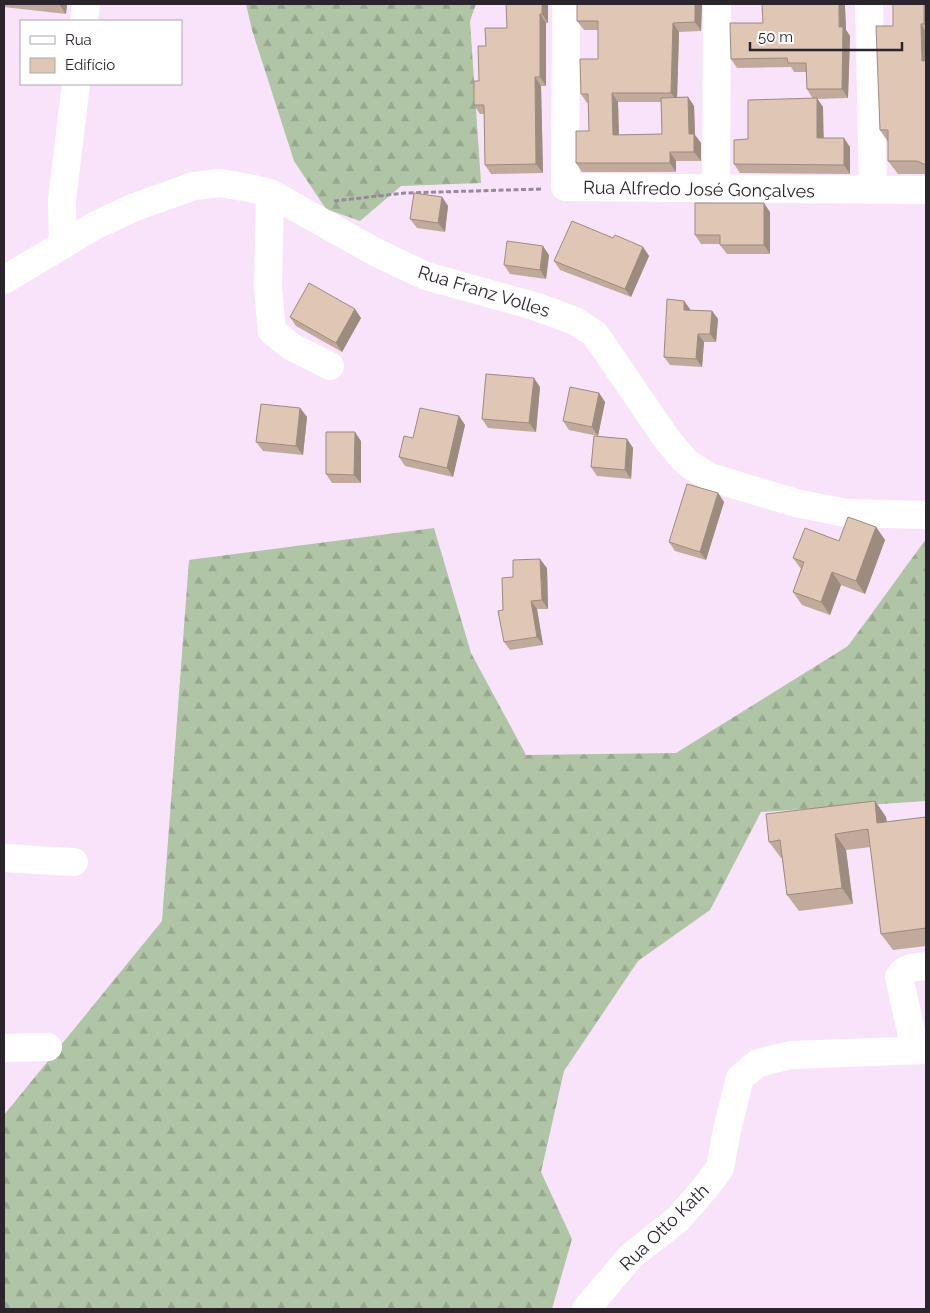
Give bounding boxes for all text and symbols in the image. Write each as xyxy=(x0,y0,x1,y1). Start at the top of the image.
legend xyxy=(20,20,182,85)
scale bar xyxy=(750,20,902,52)
text: 50 m xyxy=(758,28,793,46)
text: Rua xyxy=(65,31,92,49)
text: Edifício xyxy=(65,56,115,74)
street label: Rua Alfredo José Gonçalves xyxy=(583,176,815,202)
street label: Rua Franz Volles xyxy=(416,261,553,321)
street label: Rua Otto Kath xyxy=(615,1179,713,1275)

